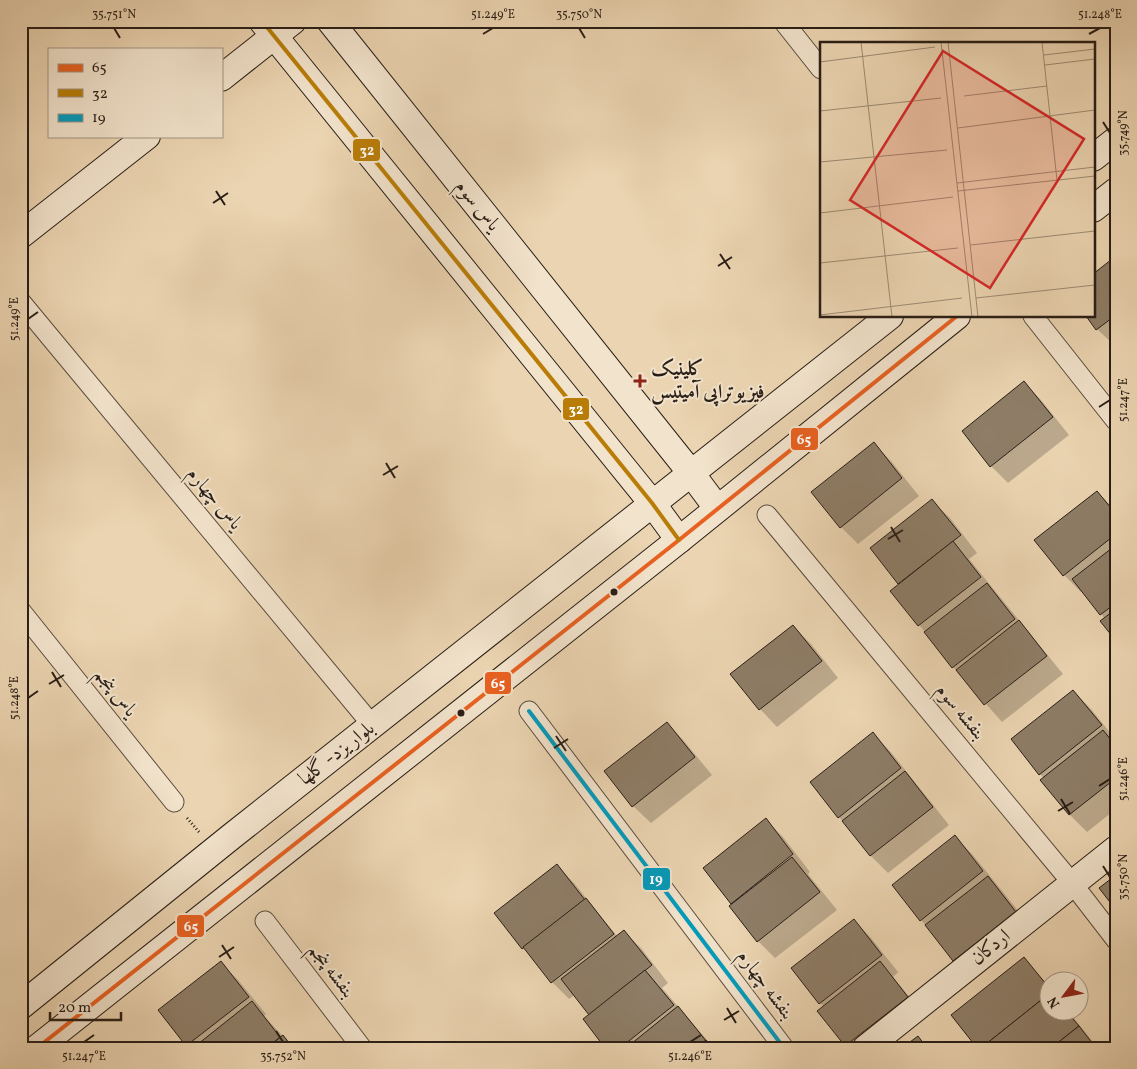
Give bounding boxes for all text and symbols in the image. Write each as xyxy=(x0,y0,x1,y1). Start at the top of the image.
text: 35.751°N xyxy=(92,7,136,23)
text: 51.249°E xyxy=(471,7,515,23)
text: 35.750°N xyxy=(556,7,602,23)
text: 51.248°E xyxy=(1078,7,1122,23)
inset map xyxy=(820,42,1094,318)
legend xyxy=(48,48,222,138)
text: 65 xyxy=(92,58,107,79)
text: 32 xyxy=(92,84,108,105)
text: 19 xyxy=(92,108,106,129)
text: 35.749°N xyxy=(1116,110,1132,156)
line badge: 32 xyxy=(352,138,381,162)
text: 32 xyxy=(360,142,374,161)
street label: یاس سوم xyxy=(446,174,507,240)
text: 51.249°E xyxy=(7,297,23,341)
place label: کلینیک فیزیوتراپی آمیتیس xyxy=(651,356,765,407)
marker: کلینیک فیزیوتراپی آمیتیس xyxy=(633,374,647,388)
text: 51.247°E xyxy=(1116,378,1132,422)
line badge: 32 xyxy=(562,397,590,421)
text: 32 xyxy=(569,401,583,420)
line badge: 65 xyxy=(790,427,819,451)
text: 65 xyxy=(797,431,811,450)
street label: یاس چهارم xyxy=(178,461,250,539)
unlabelled marker xyxy=(609,587,619,597)
street label: یاس پنجم xyxy=(84,662,144,726)
line badge: 65 xyxy=(484,671,512,695)
text: 65 xyxy=(491,675,505,694)
text: 51.248°E xyxy=(7,676,23,720)
street label: بنفشه سوم xyxy=(926,678,992,748)
unlabelled marker xyxy=(456,708,466,718)
street label: بلوار یزد- گلها xyxy=(293,715,381,793)
text: 51.246°E xyxy=(1116,757,1132,801)
text: 35.750°N xyxy=(1116,854,1132,900)
line badge: 19 xyxy=(642,867,671,891)
text: 19 xyxy=(649,871,663,890)
line badge: 65 xyxy=(176,914,205,938)
text: 65 xyxy=(184,918,198,937)
street label: اردکان xyxy=(965,923,1017,973)
street label: بنفشه پنجم xyxy=(298,938,361,1006)
street label: بنفشه چهارم xyxy=(728,944,801,1027)
north arrow xyxy=(1040,972,1090,1022)
scale bar xyxy=(50,989,121,1021)
text: N xyxy=(1043,993,1065,1011)
text: 20 m xyxy=(58,998,91,1019)
text: 51.247°E xyxy=(62,1049,106,1065)
text: 35.752°N xyxy=(260,1049,306,1065)
text: 51.246°E xyxy=(668,1049,712,1065)

